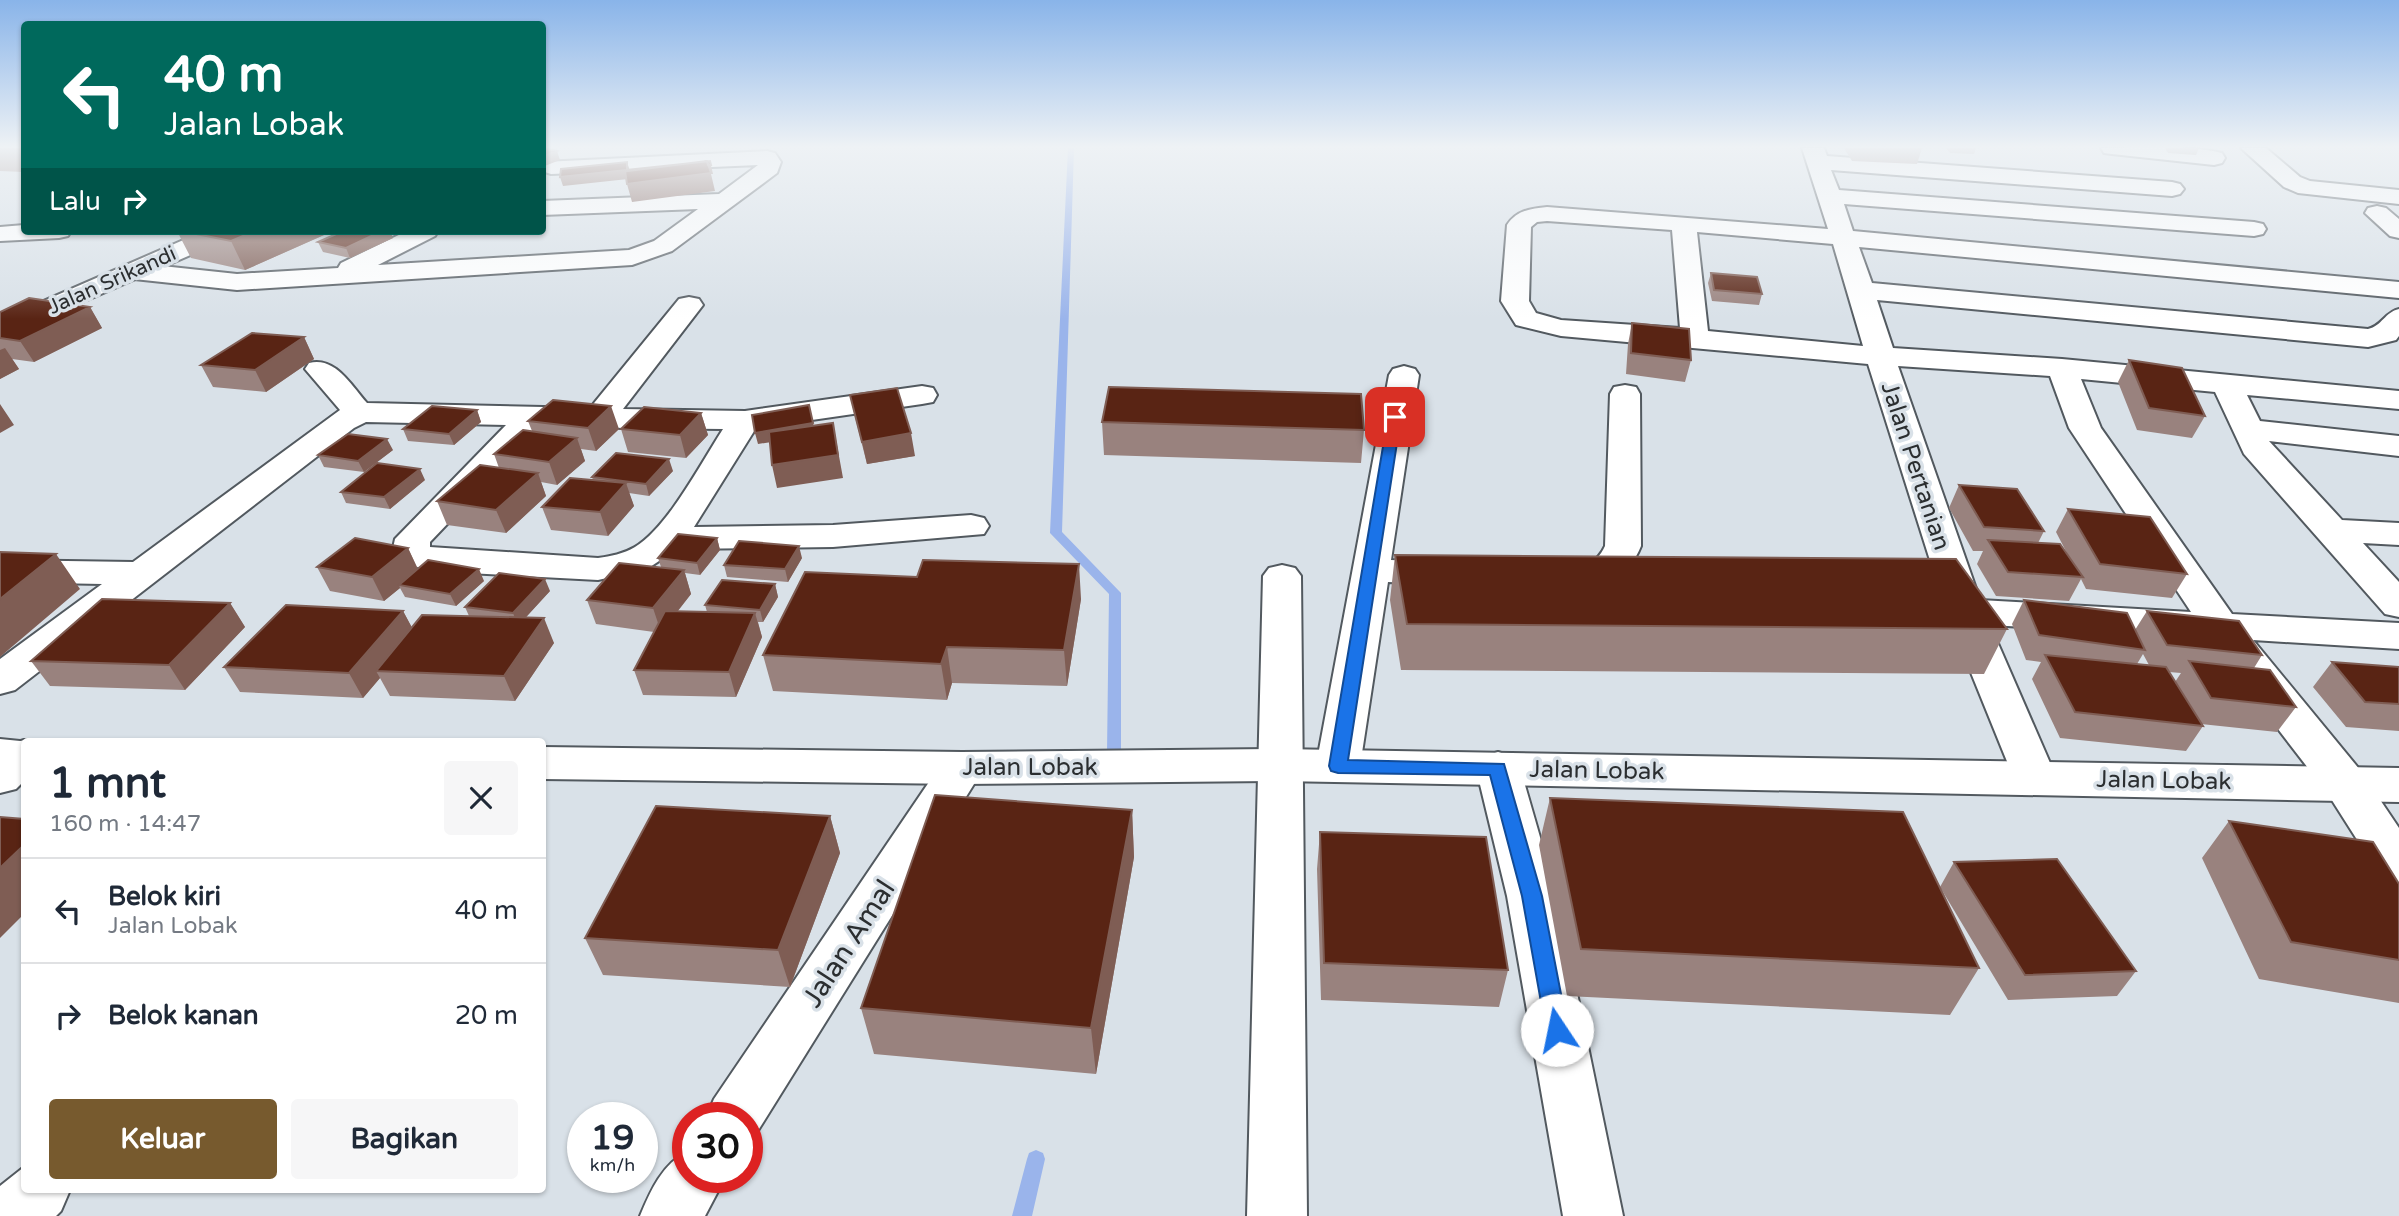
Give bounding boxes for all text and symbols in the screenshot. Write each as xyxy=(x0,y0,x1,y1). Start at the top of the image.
text: 40 m xyxy=(164,46,283,105)
icon: left xyxy=(49,49,140,140)
text: Jalan Lobak xyxy=(164,106,344,144)
icon: right xyxy=(115,182,153,220)
text: Lalu xyxy=(49,186,101,217)
street label: Jalan Srikandi xyxy=(44,241,180,320)
street label: Jalan Pertanian xyxy=(1875,378,1956,554)
pin xyxy=(1365,387,1425,447)
icon: arrive xyxy=(1376,398,1414,436)
street label: Jalan Lobak xyxy=(962,753,1098,782)
street label: Jalan Lobak xyxy=(1529,755,1665,786)
text: 1 mnt xyxy=(49,758,166,809)
button: close xyxy=(444,761,518,835)
street label: Jalan Lobak xyxy=(2096,765,2232,796)
text: 160 m · 14:47 xyxy=(49,810,201,838)
street label: Jalan Amal xyxy=(795,873,903,1014)
text: Belok kiri xyxy=(108,881,221,912)
icon: left xyxy=(49,892,87,930)
text: 40 m xyxy=(455,895,518,926)
text: Jalan Lobak xyxy=(108,912,238,940)
position arrow xyxy=(1520,993,1594,1067)
icon: right xyxy=(49,997,87,1035)
text: Belok kanan xyxy=(108,1000,259,1031)
text: 20 m xyxy=(455,1000,518,1031)
button: Keluar xyxy=(49,1099,277,1179)
button: Bagikan xyxy=(291,1099,518,1179)
speed limit sign: 30 xyxy=(672,1102,763,1193)
text: 19 xyxy=(591,1117,634,1159)
text: km/h xyxy=(590,1154,635,1176)

